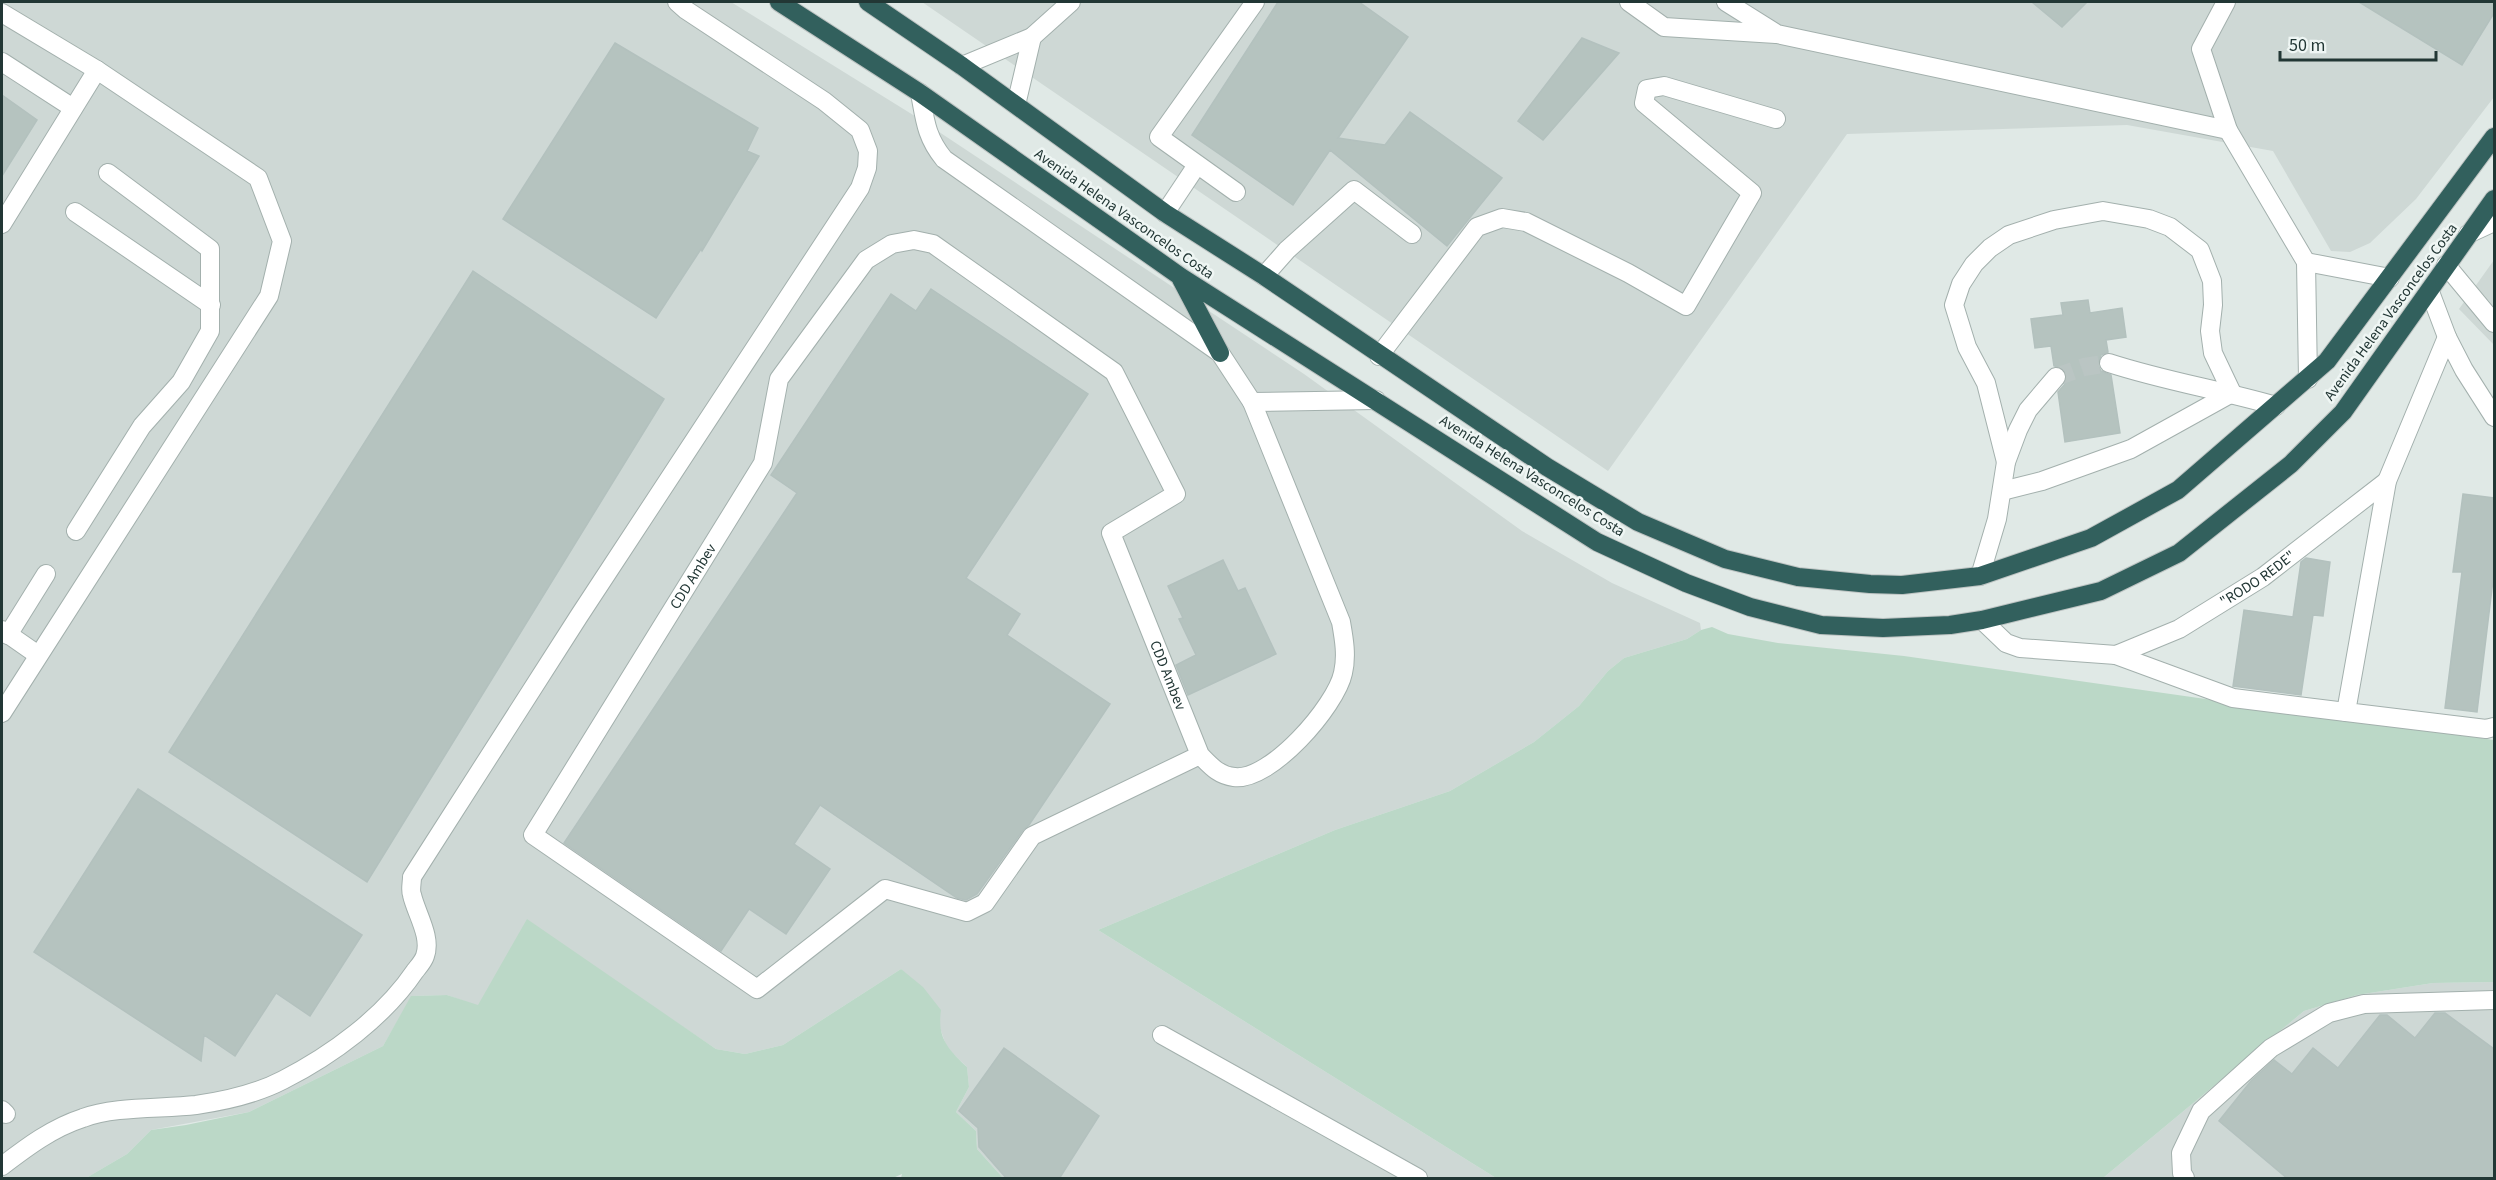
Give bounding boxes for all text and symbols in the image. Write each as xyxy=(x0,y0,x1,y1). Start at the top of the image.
scale bar xyxy=(2280,24,2436,62)
text: 50 m xyxy=(2289,33,2325,58)
street label: Avenida Helena Vasconcelos Costa xyxy=(1030,144,1218,284)
street label: Avenida Helena Vasconcelos Costa xyxy=(2319,219,2463,405)
street label: Avenida Helena Vasconcelos Costa xyxy=(1435,410,1629,542)
street label: CDD Ambev xyxy=(665,540,721,613)
street label: "RODO REDE" xyxy=(2216,545,2300,612)
street label: CDD Ambev xyxy=(1145,637,1191,713)

